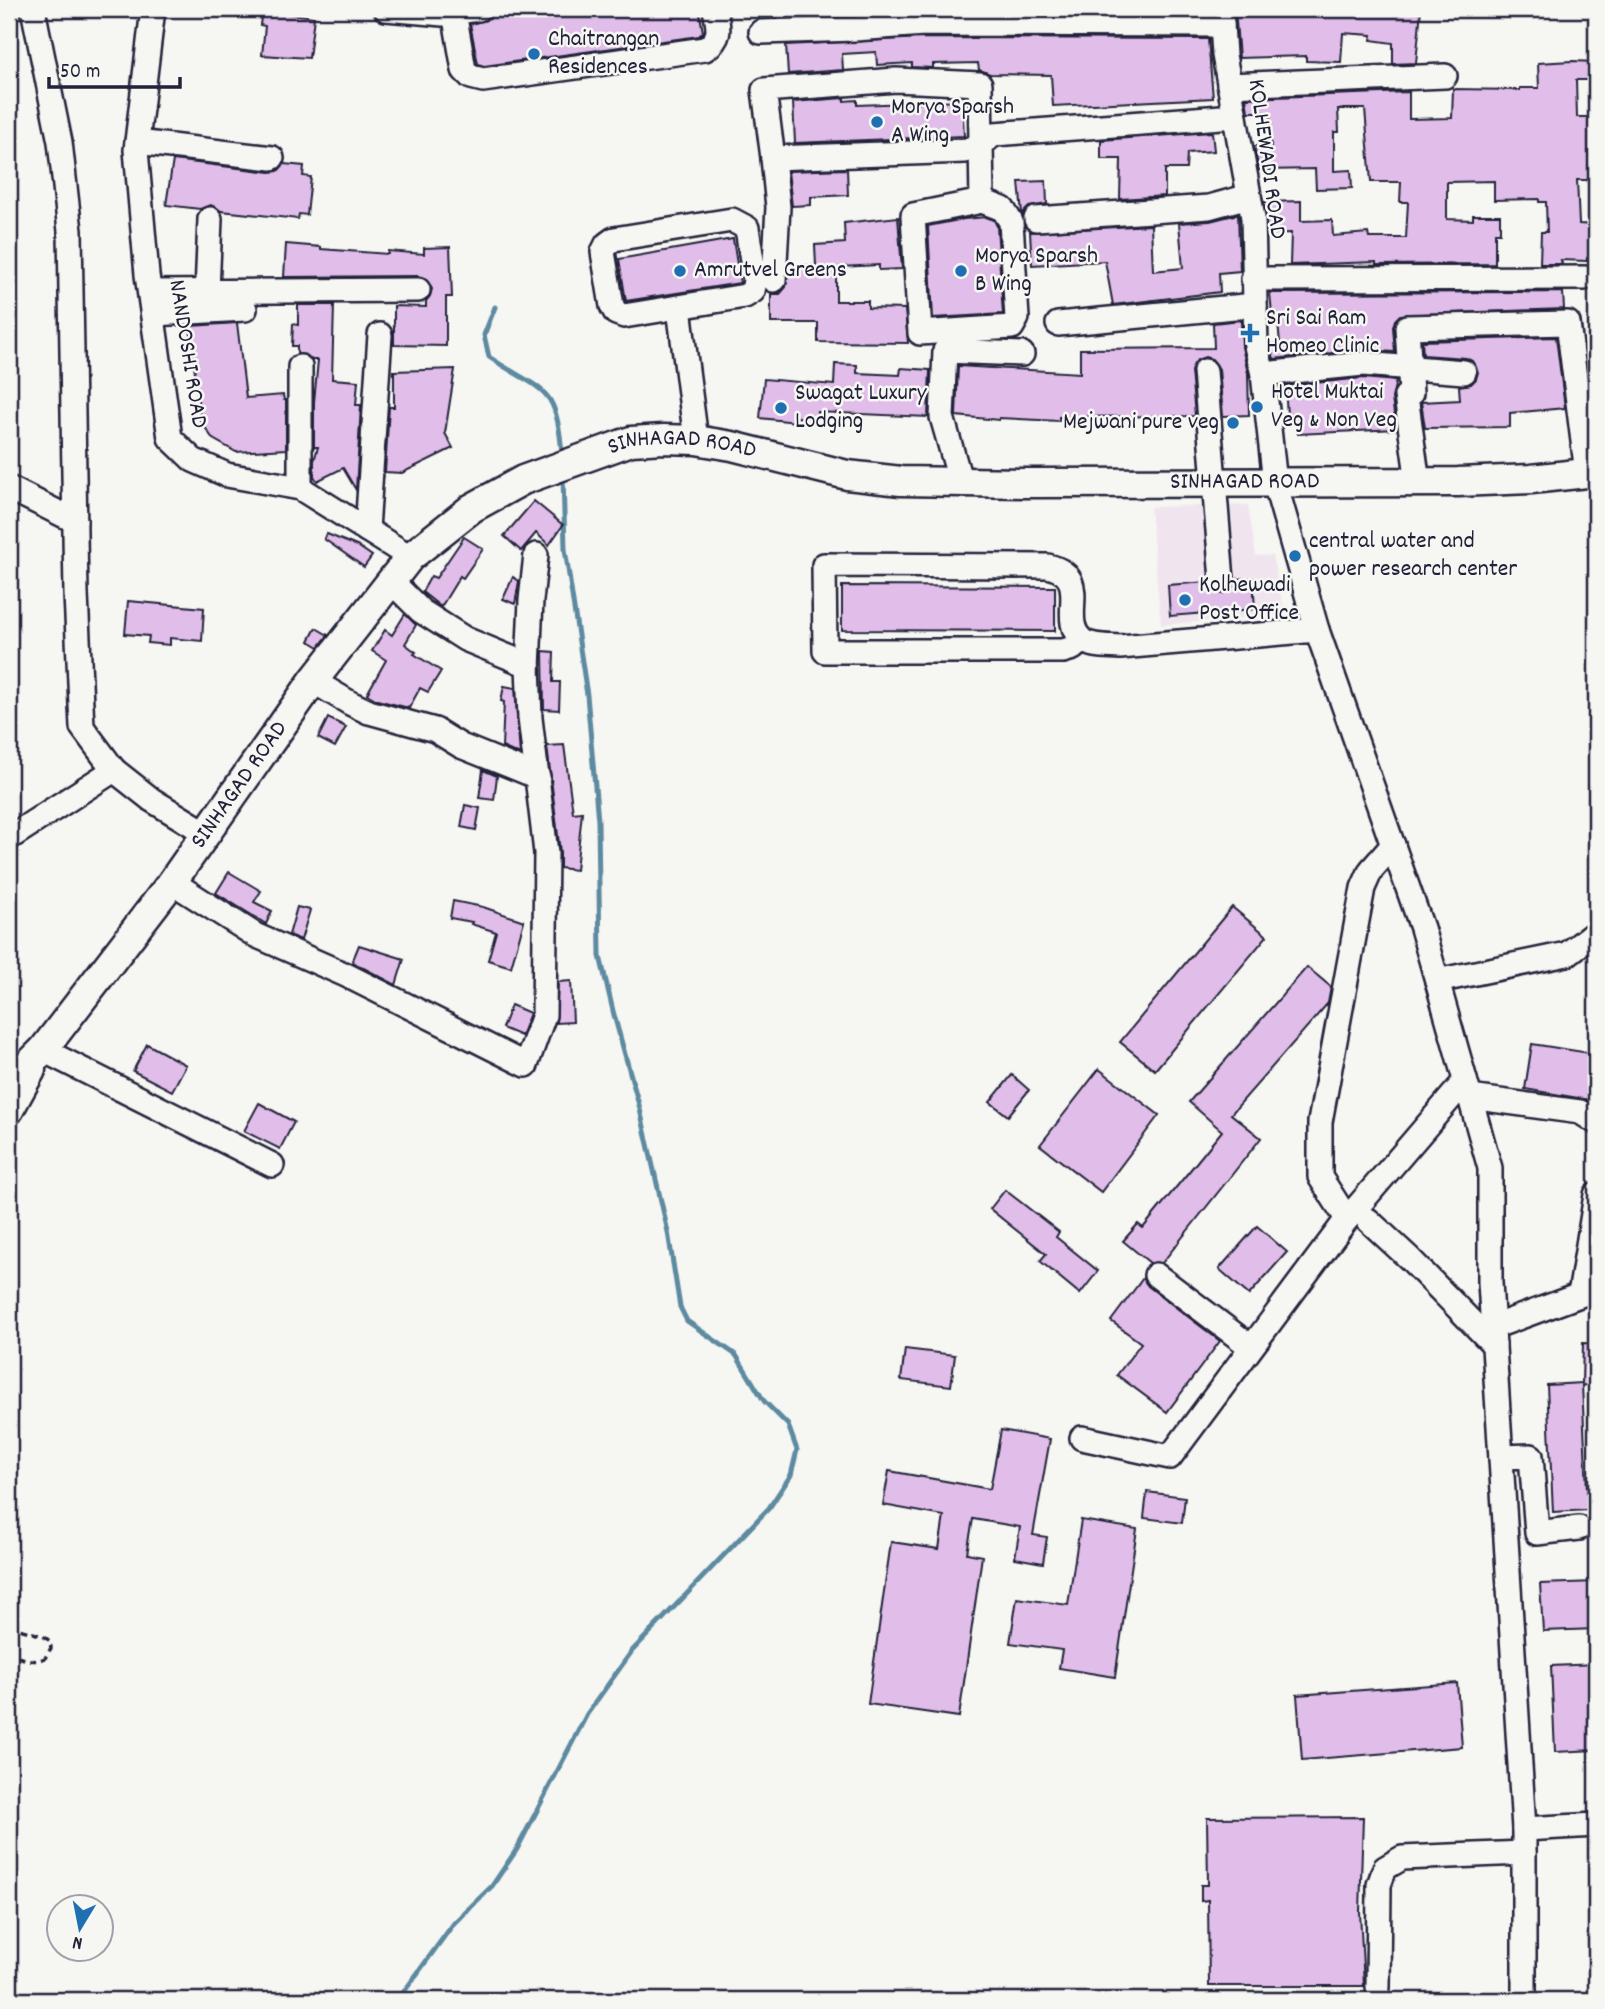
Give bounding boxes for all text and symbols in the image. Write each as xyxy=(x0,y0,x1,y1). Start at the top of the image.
place label: Chaitrangan Residences xyxy=(548,23,659,85)
scale bar xyxy=(49,46,180,90)
marker: Chaitrangan Residences xyxy=(526,46,542,62)
text: 50 m xyxy=(60,58,100,88)
street label: KOLHEWADI ROAD xyxy=(1238,77,1294,241)
place label: Morya Sparsh A Wing xyxy=(891,91,1014,153)
marker: Morya Sparsh A Wing xyxy=(869,114,885,130)
place label: Morya Sparsh B Wing xyxy=(975,240,1098,302)
place label: Amrutvel Greens xyxy=(694,254,847,288)
marker: Amrutvel Greens xyxy=(672,263,688,279)
marker: Morya Sparsh B Wing xyxy=(953,263,969,279)
street label: NANDOSHI ROAD xyxy=(158,277,216,431)
place label: Sri Sai Ram Homeo Clinic xyxy=(1266,302,1379,364)
marker: Sri Sai Ram Homeo Clinic xyxy=(1240,323,1260,343)
place label: Hotel Muktai Veg & Non Veg xyxy=(1271,376,1397,438)
place label: Swagat Luxury Lodging xyxy=(795,377,928,439)
marker: Hotel Muktai Veg & Non Veg xyxy=(1249,399,1265,415)
marker: Swagat Luxury Lodging xyxy=(773,400,789,416)
place label: Mejwani pure veg xyxy=(1063,406,1219,440)
marker: Mejwani pure veg xyxy=(1225,415,1241,431)
street label: SINHAGAD ROAD xyxy=(603,422,760,468)
street label: SINHAGAD ROAD xyxy=(1170,465,1319,500)
place label: central water and power research center xyxy=(1309,525,1517,587)
marker: central water and power research center xyxy=(1287,548,1303,564)
place label: Kolhewadi Post Office xyxy=(1199,569,1299,631)
marker: Kolhewadi Post Office xyxy=(1177,592,1193,608)
street label: SINHAGAD ROAD xyxy=(183,714,297,856)
north arrow xyxy=(46,1894,116,1964)
text: N xyxy=(71,1927,85,1955)

